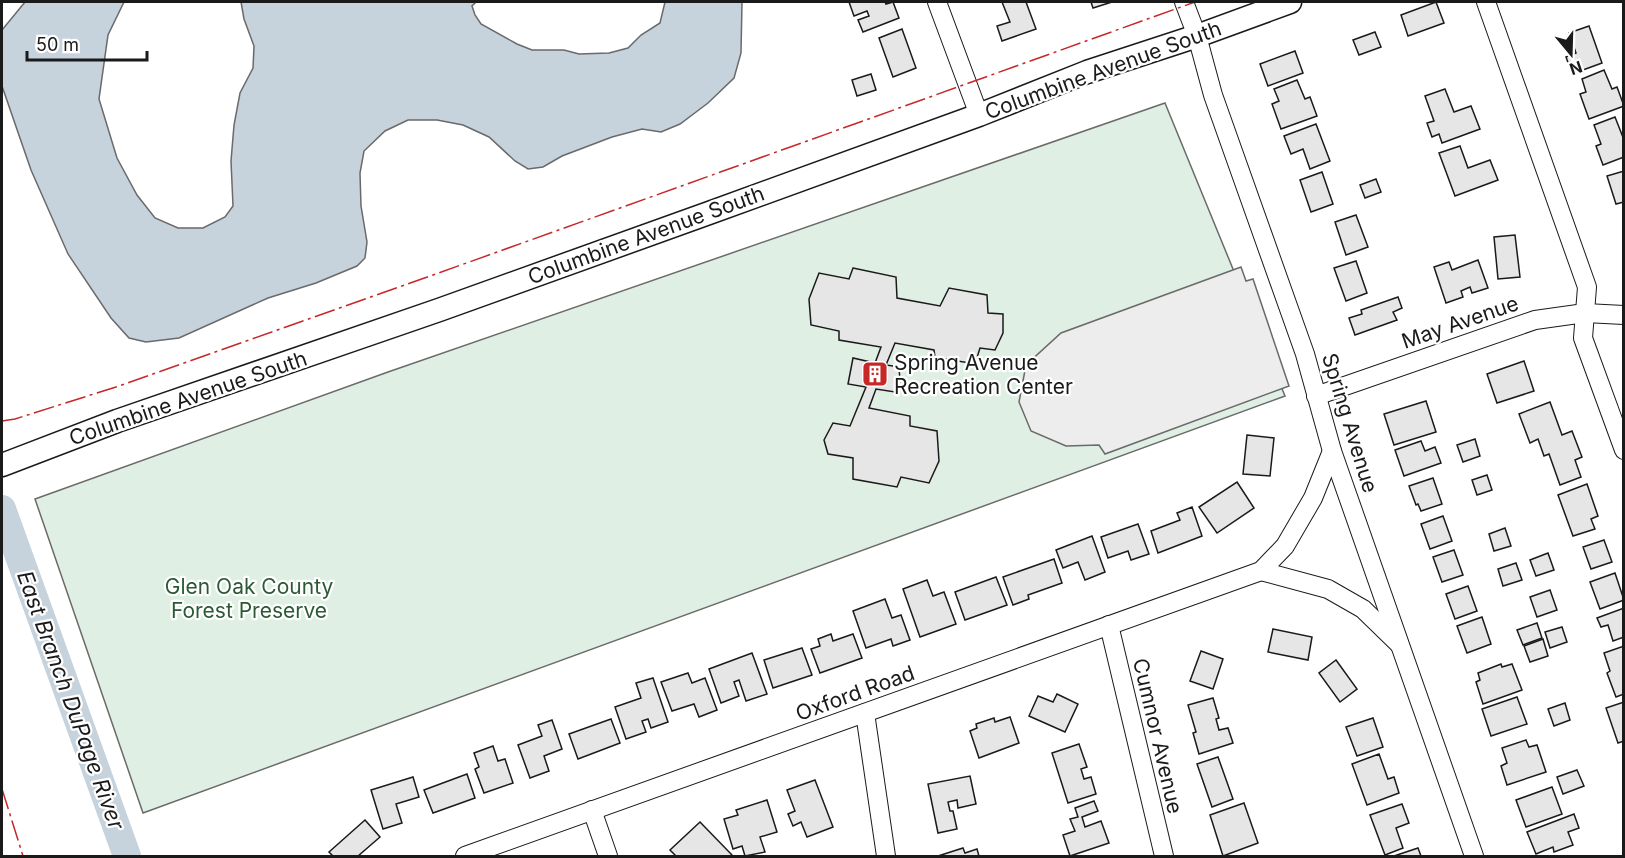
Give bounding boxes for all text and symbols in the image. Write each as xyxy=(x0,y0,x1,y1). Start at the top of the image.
street label: Columbine Avenue South xyxy=(981,16,1225,124)
scale bar xyxy=(27,24,147,62)
north arrow xyxy=(1541,24,1601,84)
text: 50 m xyxy=(36,34,79,55)
text: N xyxy=(1567,57,1585,80)
street label: Columbine Avenue South xyxy=(524,181,768,289)
street label: May Avenue xyxy=(1398,290,1522,354)
street label: Columbine Avenue South xyxy=(66,346,310,450)
place label: Spring Avenue Recreation Center xyxy=(894,350,1073,399)
street label: Spring Avenue xyxy=(1317,350,1383,496)
building icon: Spring Avenue Recreation Center xyxy=(860,359,890,389)
water label: East Branch DuPage River xyxy=(12,567,130,834)
park label: Glen Oak County Forest Preserve xyxy=(165,574,333,623)
street label: Cumnor Avenue xyxy=(1128,656,1188,816)
street label: Oxford Road xyxy=(792,660,918,726)

